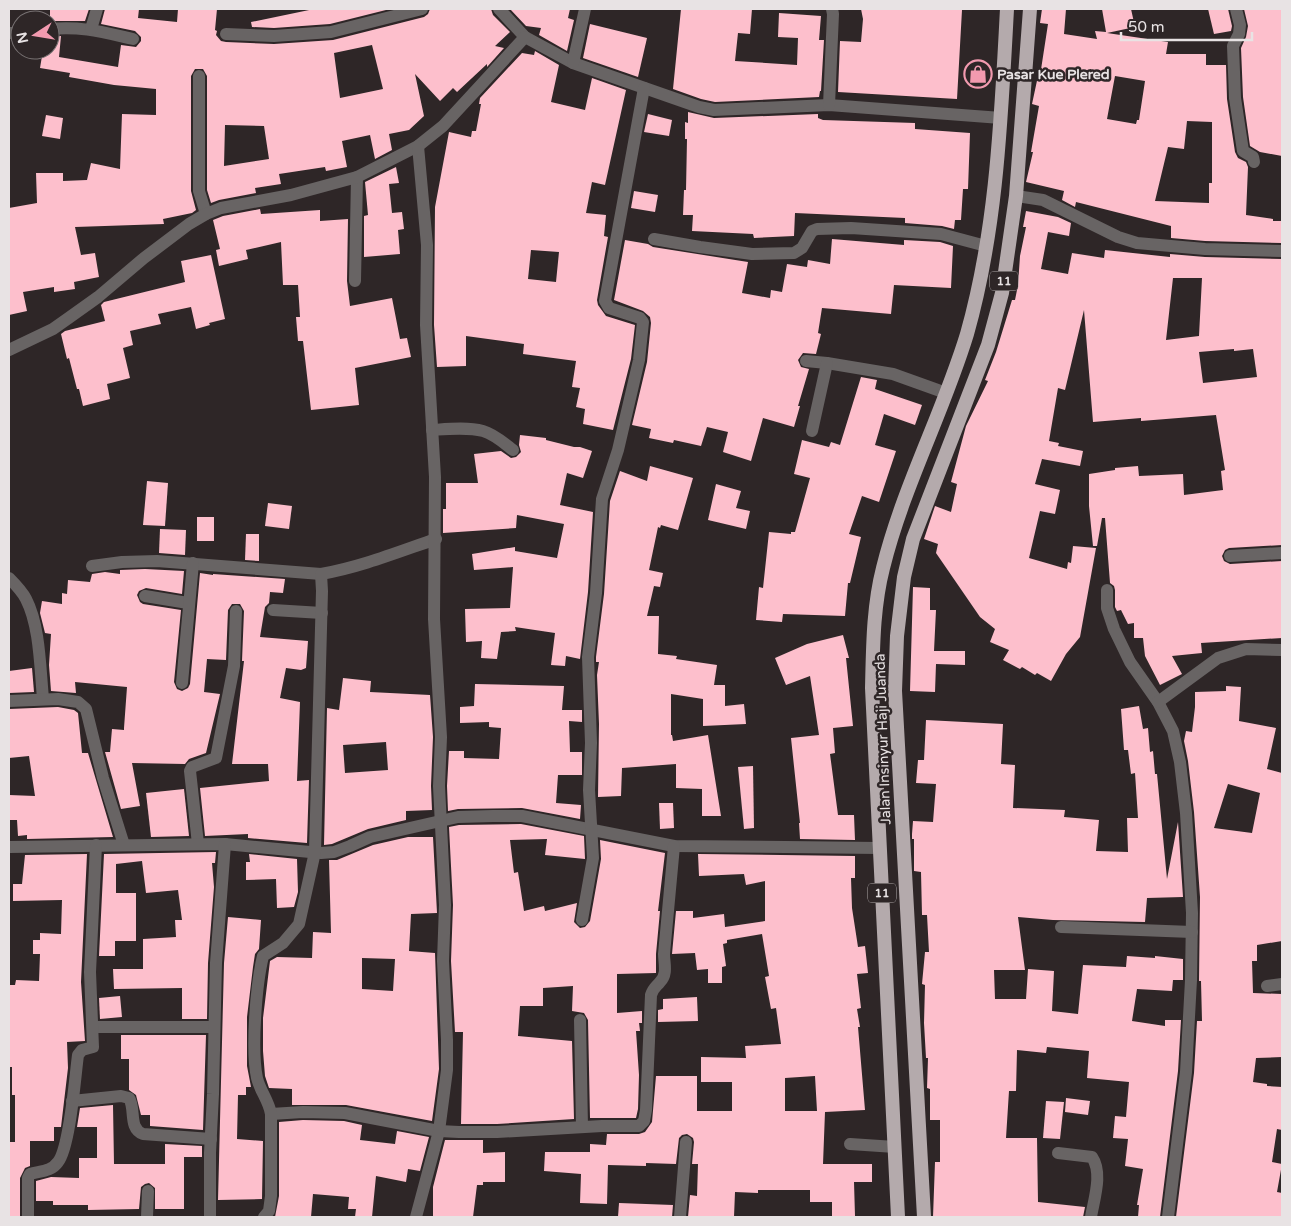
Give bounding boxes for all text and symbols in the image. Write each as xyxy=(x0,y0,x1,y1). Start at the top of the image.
north arrow xyxy=(10,10,60,60)
scale bar xyxy=(1121,10,1252,42)
text: 50 m xyxy=(1128,18,1165,36)
text: N xyxy=(13,30,32,45)
shop icon: Pasar Kue Plered xyxy=(963,59,993,89)
place label: Pasar Kue Plered xyxy=(997,66,1110,83)
road number: 11 xyxy=(990,272,1018,290)
street label: Jalan Insinyur Haji Juanda xyxy=(872,653,894,825)
road number: 11 xyxy=(868,884,896,902)

